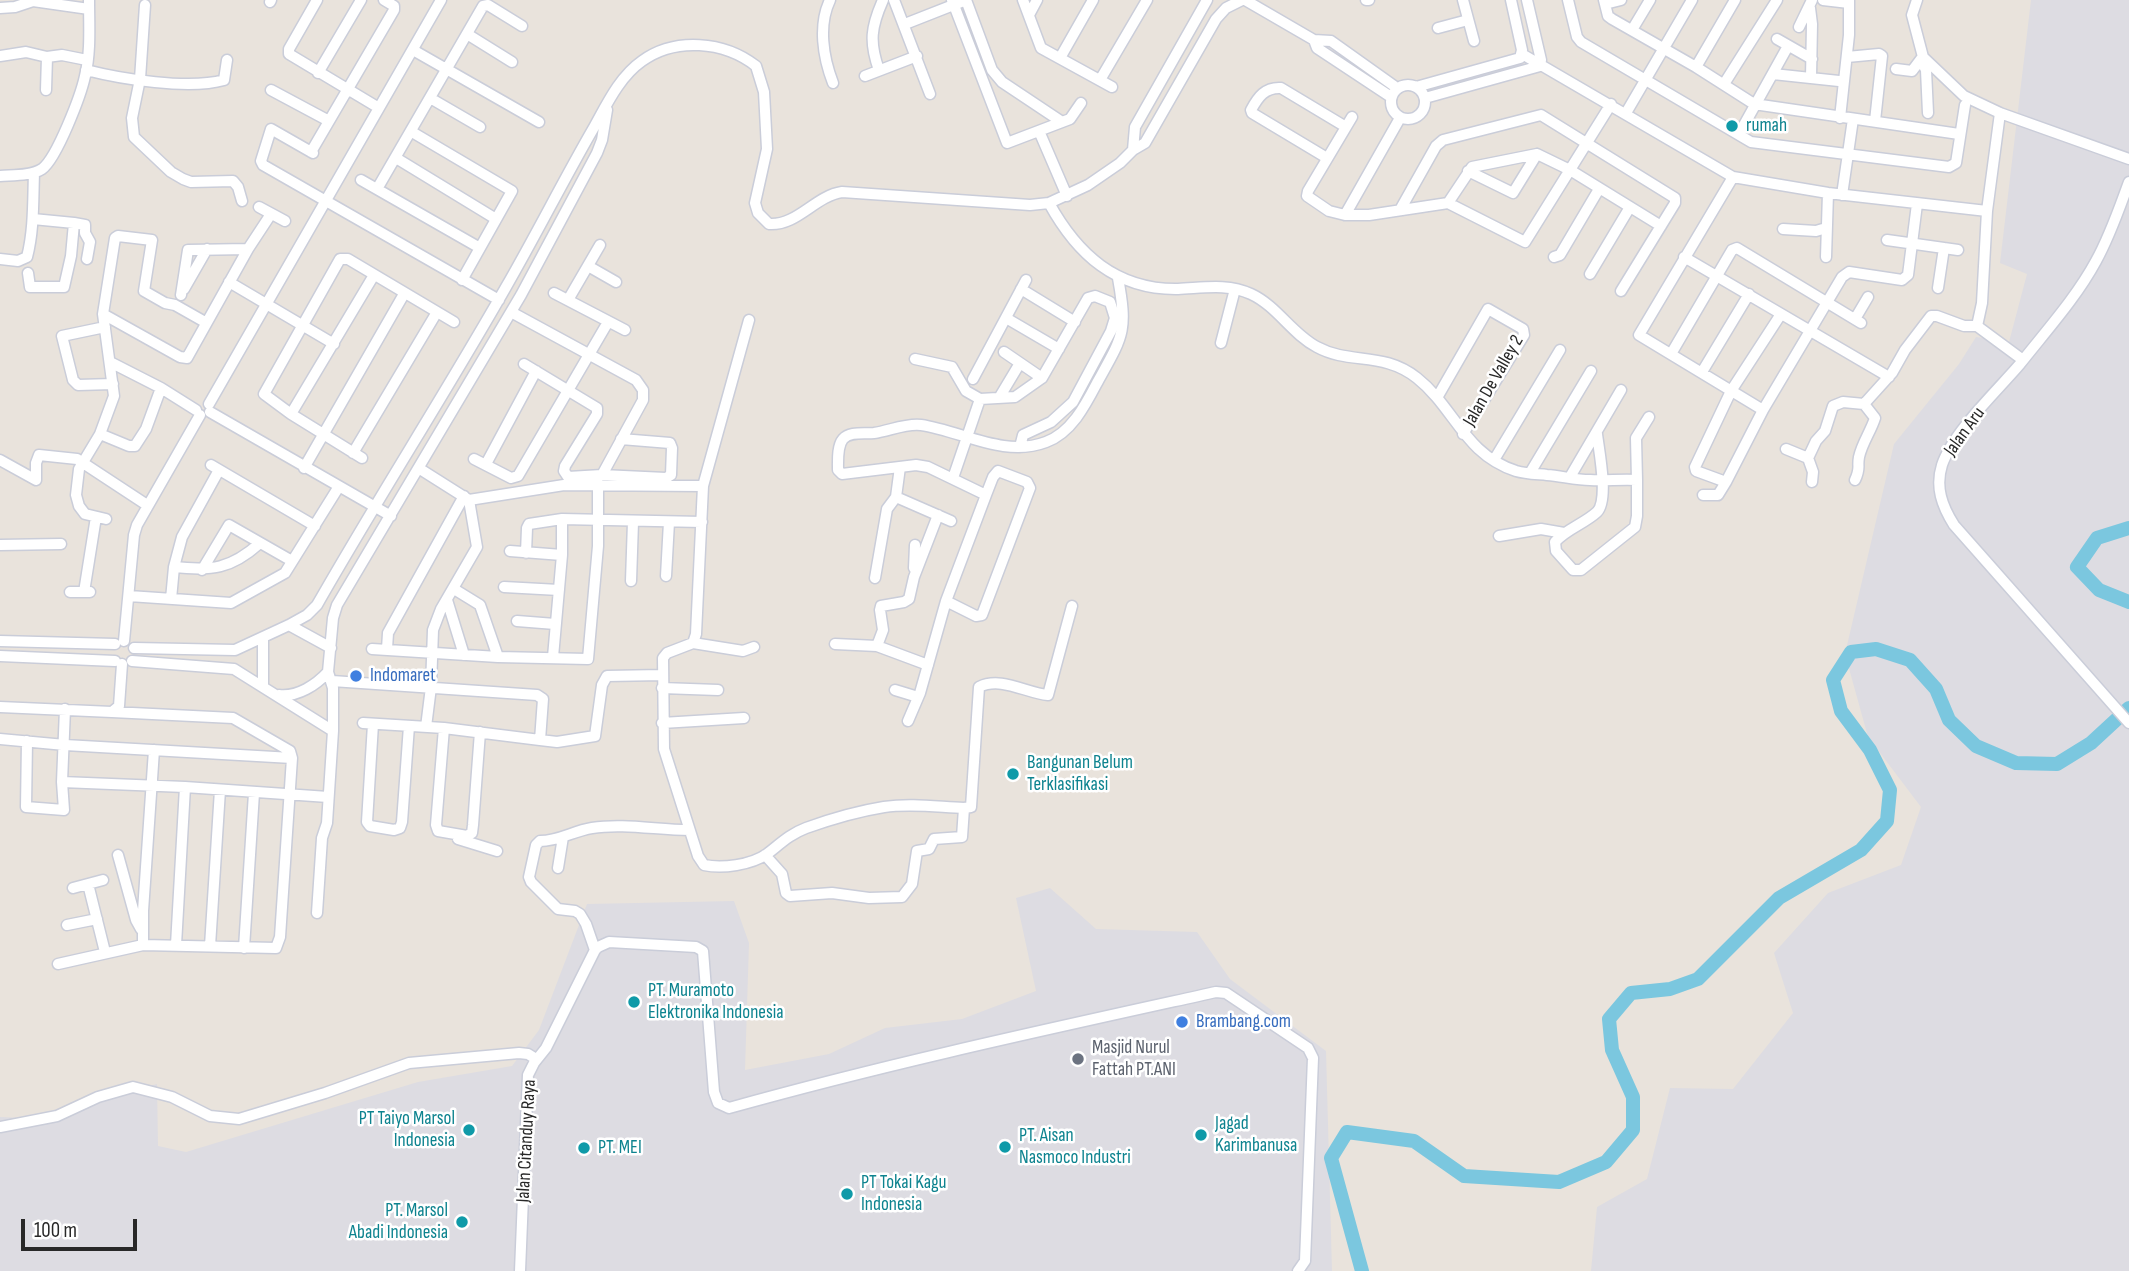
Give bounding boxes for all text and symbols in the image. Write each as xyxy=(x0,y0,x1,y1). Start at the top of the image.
place label: rumah xyxy=(1746,115,1787,137)
marker: rumah xyxy=(1724,118,1740,134)
street label: Jalan De Valley 2 xyxy=(1459,331,1529,431)
street label: Jalan Aru xyxy=(1940,403,1990,461)
place label: Indomaret xyxy=(370,665,436,687)
marker: Indomaret xyxy=(348,668,364,684)
place label: Bangunan Belum Terklasifikasi xyxy=(1027,752,1133,796)
marker: Bangunan Belum Terklasifikasi xyxy=(1005,766,1021,782)
place label: PT. Muramoto Elektronika Indonesia xyxy=(648,980,784,1024)
marker: PT. Muramoto Elektronika Indonesia xyxy=(626,994,642,1010)
place label: Brambang.com xyxy=(1196,1011,1291,1033)
marker: Brambang.com xyxy=(1174,1014,1190,1030)
place label: Masjid Nurul Fattah PT.ANI xyxy=(1092,1037,1176,1081)
marker: Masjid Nurul Fattah PT.ANI xyxy=(1070,1051,1086,1067)
street label: Jalan Citanduy Raya xyxy=(512,1079,542,1203)
place label: PT Taiyo Marsol Indonesia xyxy=(359,1108,455,1152)
place label: Jagad Karimbanusa xyxy=(1215,1113,1297,1157)
marker: PT Taiyo Marsol Indonesia xyxy=(461,1122,477,1138)
place label: PT. Aisan Nasmoco Industri xyxy=(1019,1125,1131,1169)
marker: Jagad Karimbanusa xyxy=(1193,1127,1209,1143)
place label: PT. MEI xyxy=(598,1137,642,1159)
marker: PT. Aisan Nasmoco Industri xyxy=(997,1139,1013,1155)
marker: PT. MEI xyxy=(576,1140,592,1156)
place label: PT Tokai Kagu Indonesia xyxy=(861,1172,947,1216)
marker: PT Tokai Kagu Indonesia xyxy=(839,1186,855,1202)
place label: PT. Marsol Abadi Indonesia xyxy=(349,1200,448,1244)
scale bar xyxy=(24,1204,140,1248)
marker: PT. Marsol Abadi Indonesia xyxy=(454,1214,470,1230)
text: 100 m xyxy=(34,1218,77,1243)

